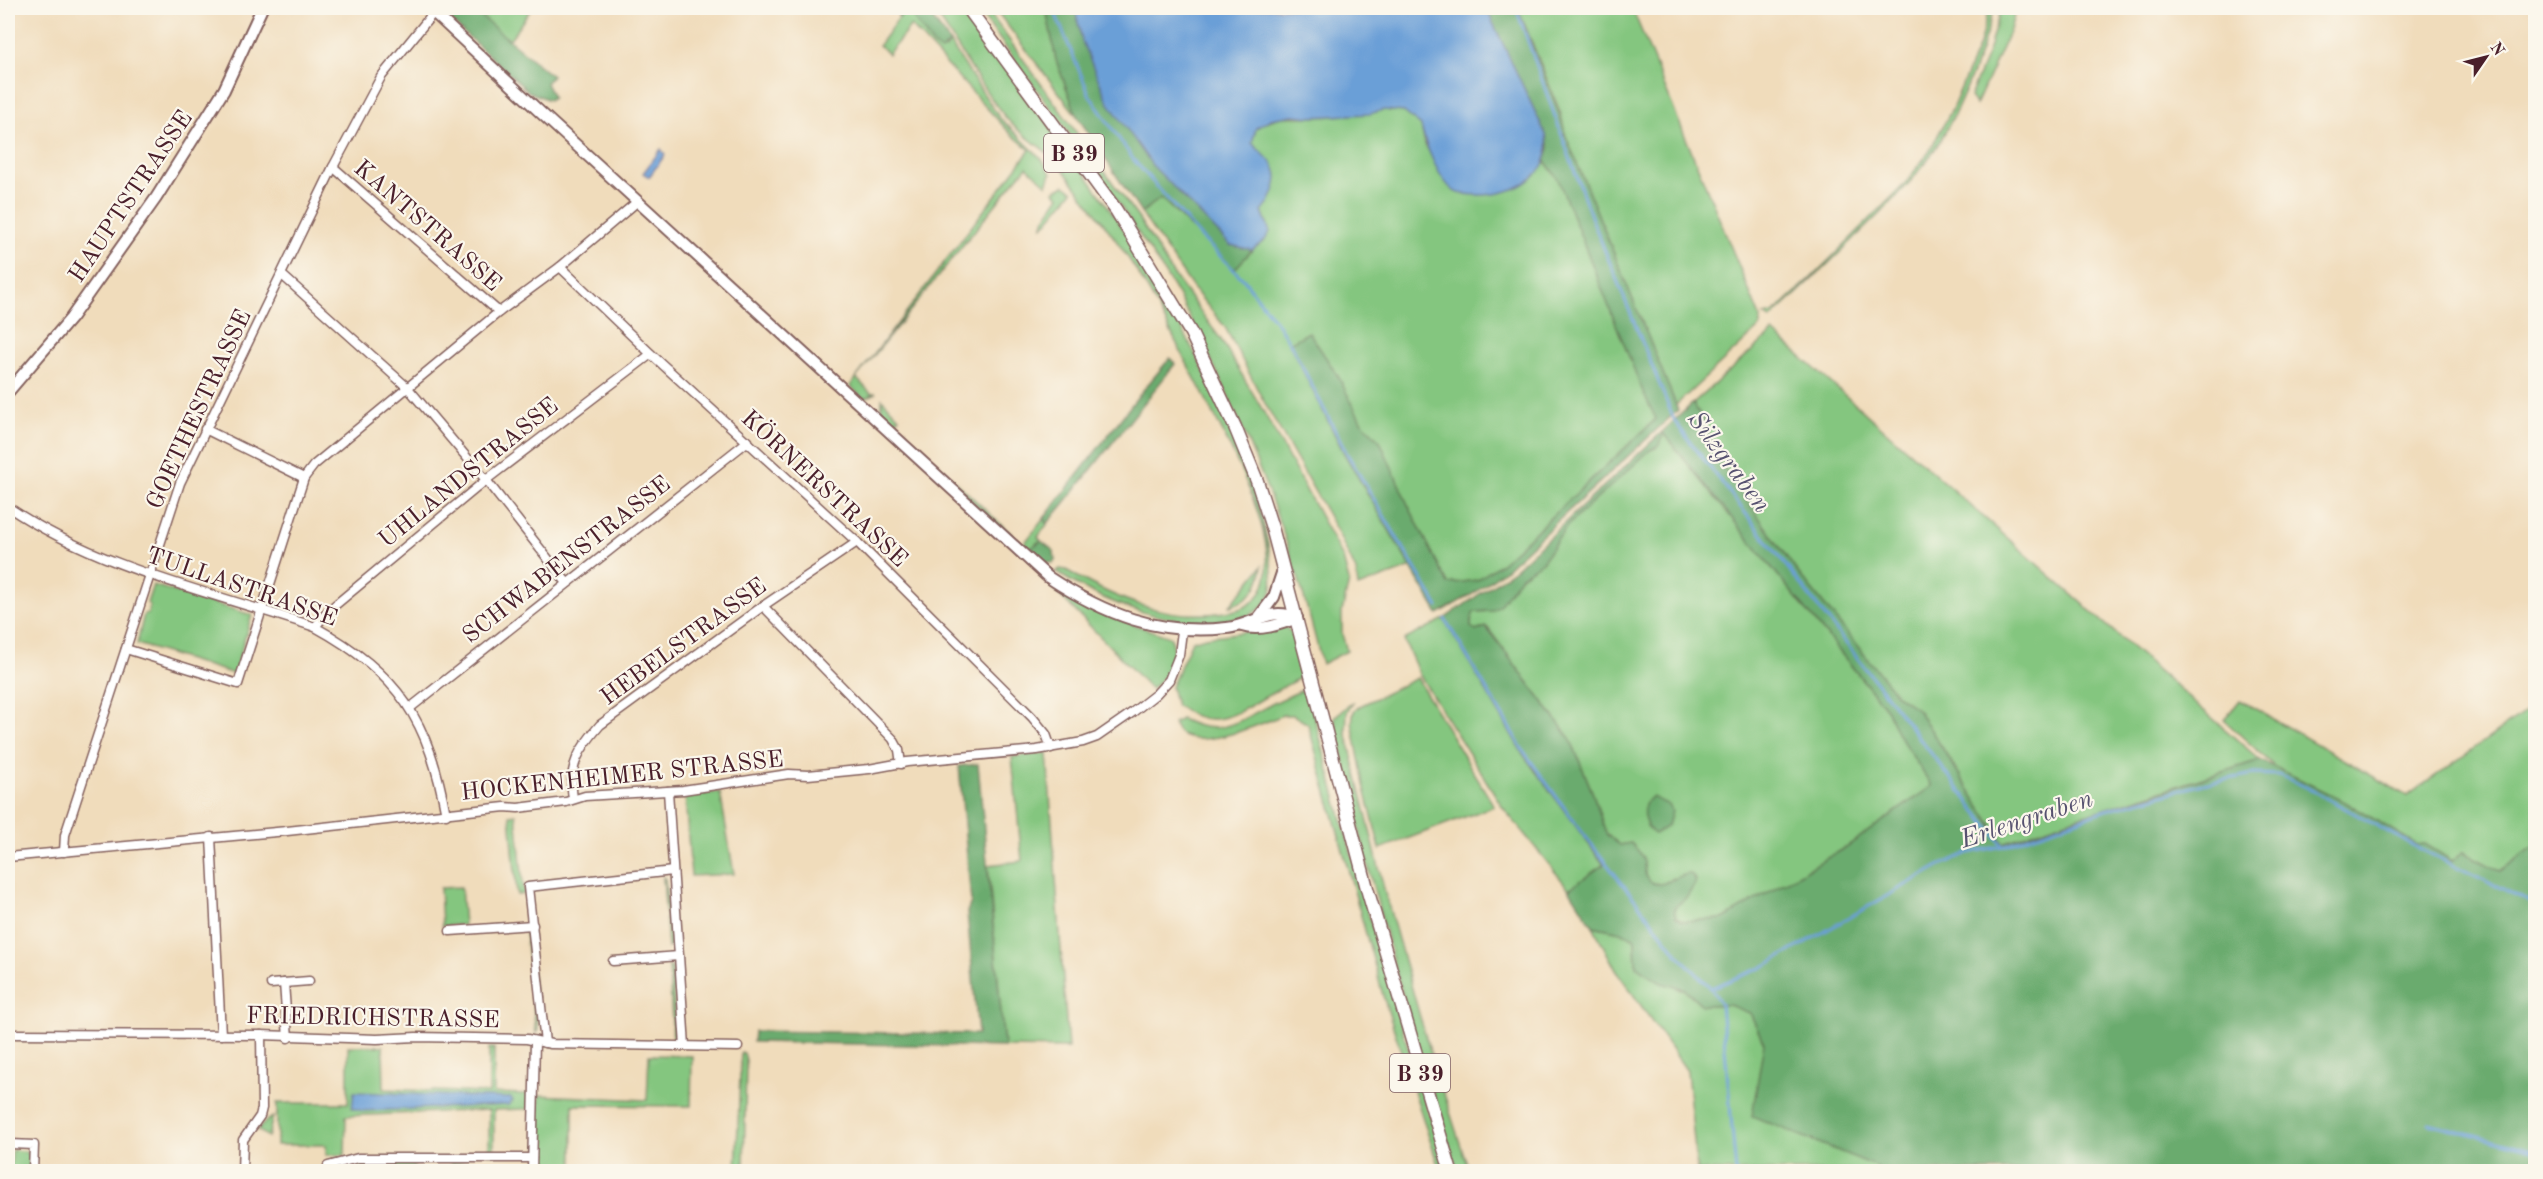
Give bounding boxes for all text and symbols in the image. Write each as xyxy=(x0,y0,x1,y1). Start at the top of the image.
north arrow xyxy=(2456,27,2516,87)
text: N xyxy=(2487,40,2507,60)
street label: HAUPTSTRASSE xyxy=(65,107,198,287)
road number: B 39 xyxy=(1044,134,1104,172)
street label: KANTSTRASSE xyxy=(349,156,505,297)
street label: GOETHESTRASSE xyxy=(143,306,257,513)
street label: UHLANDSTRASSE xyxy=(375,394,564,553)
street label: KÖRNERSTRASSE xyxy=(736,404,914,572)
water label: Silzgraben xyxy=(1682,407,1775,518)
street label: SCHWABENSTRASSE xyxy=(459,472,675,649)
street label: TULLASTRASSE xyxy=(143,544,340,632)
street label: HEBELSTRASSE xyxy=(597,575,772,711)
street label: HOCKENHEIMER STRASSE xyxy=(460,748,785,806)
water label: Erlengraben xyxy=(1956,786,2096,854)
street label: FRIEDRICHSTRASSE xyxy=(246,1005,500,1033)
road number: B 39 xyxy=(1390,1054,1450,1092)

